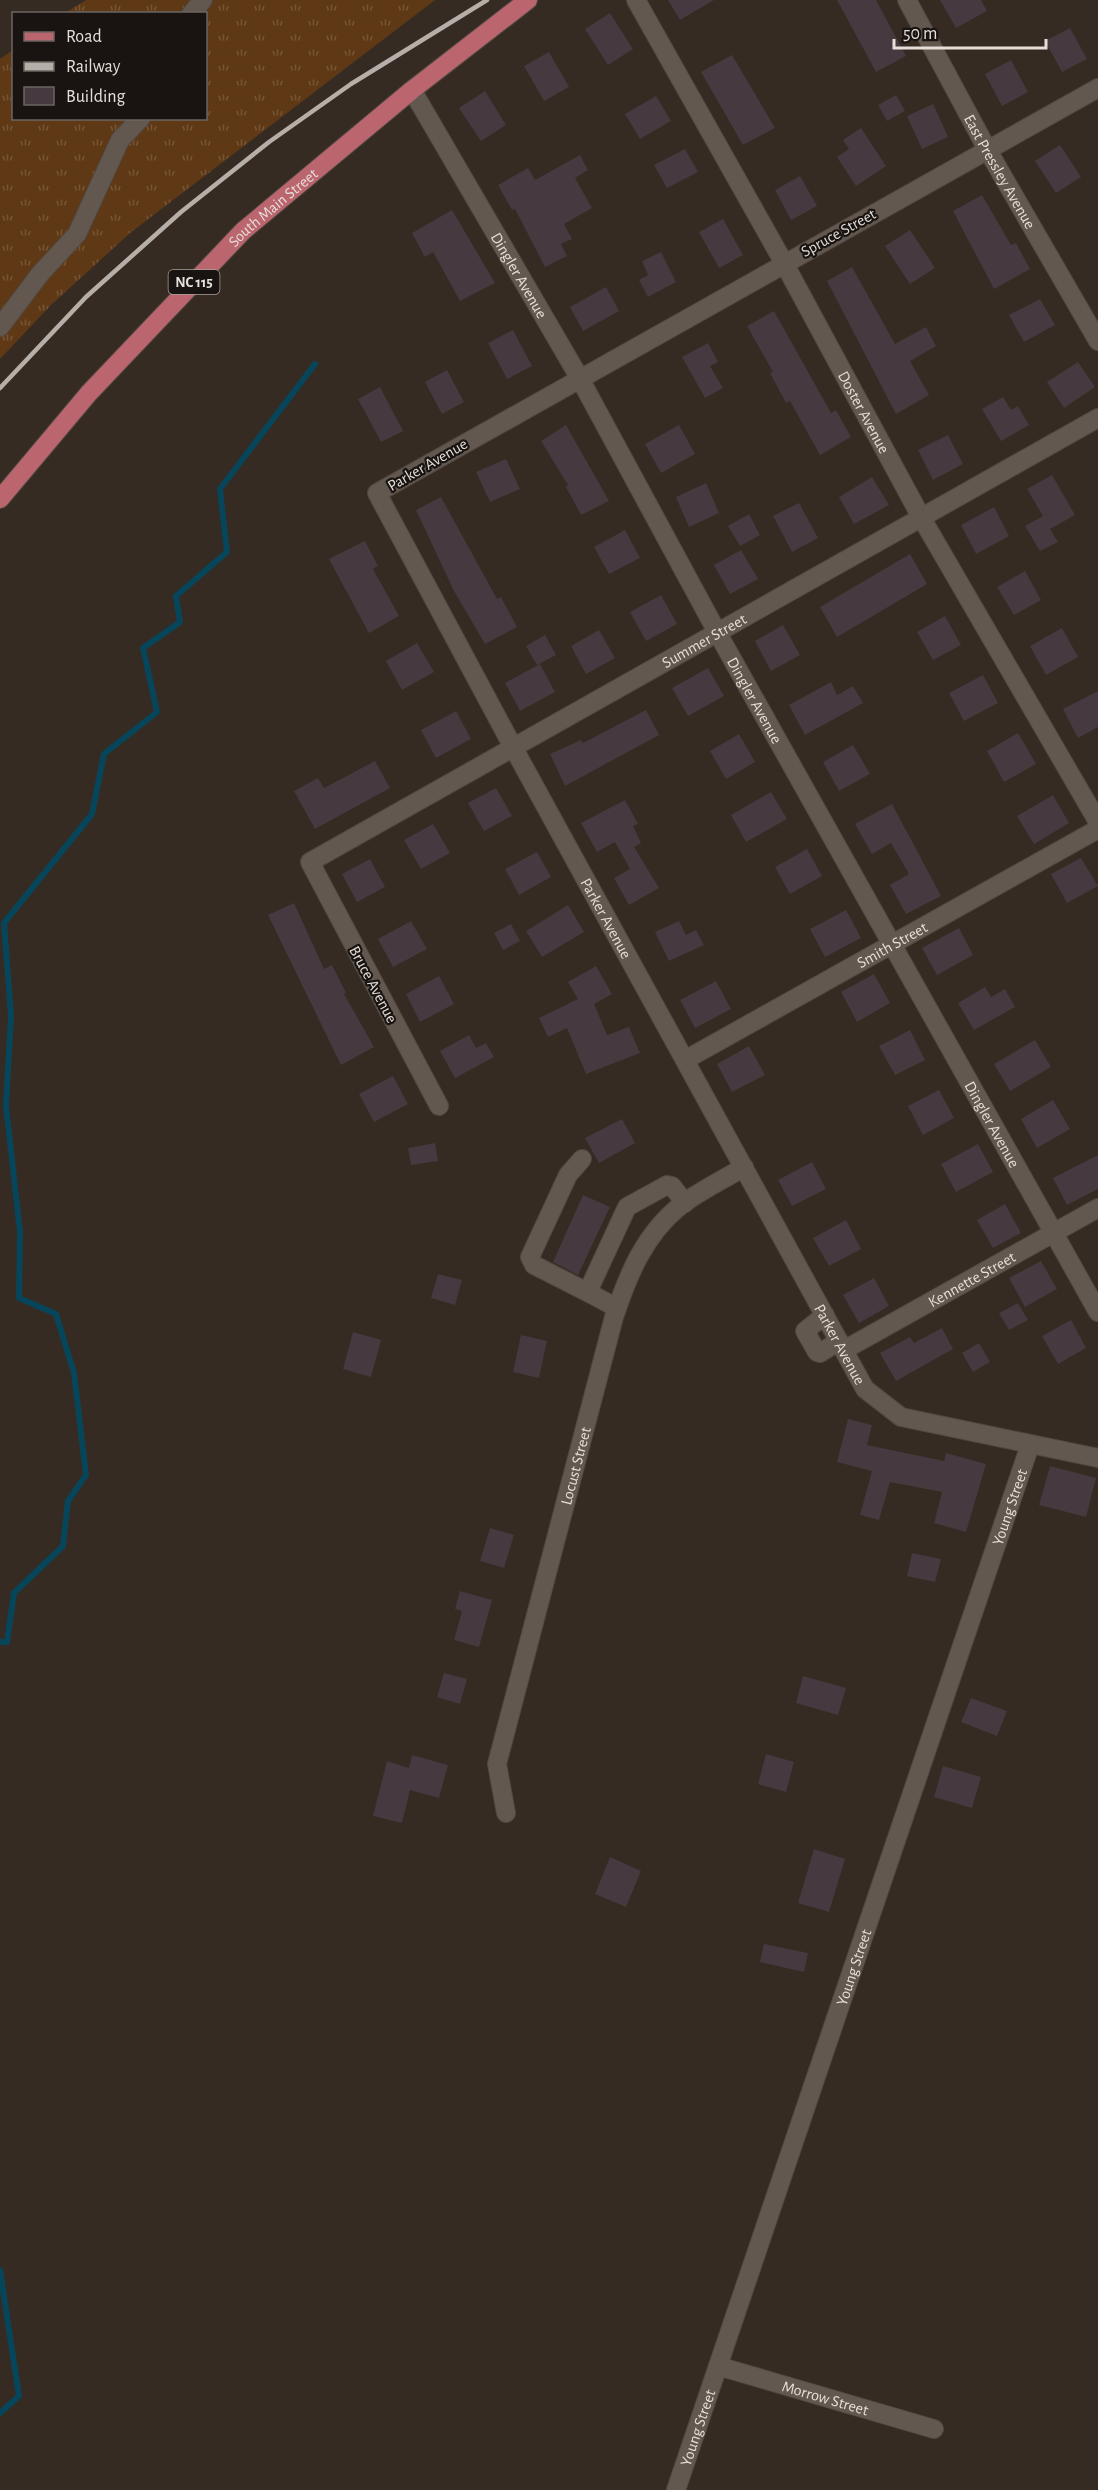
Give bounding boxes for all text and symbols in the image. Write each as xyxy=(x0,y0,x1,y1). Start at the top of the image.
legend xyxy=(12,12,207,120)
scale bar xyxy=(894,12,1046,50)
text: 50 m xyxy=(903,25,937,43)
text: Road xyxy=(66,28,102,46)
text: Railway xyxy=(66,58,121,76)
text: Building xyxy=(66,88,126,106)
street label: East Pressley Avenue xyxy=(961,112,1038,232)
street label: South Main Street xyxy=(226,165,321,250)
street label: Spruce Street xyxy=(798,206,879,260)
street label: Dingler Avenue xyxy=(488,230,550,321)
road number: NC 115 xyxy=(168,270,220,294)
street label: Doster Avenue xyxy=(835,369,892,456)
street label: Parker Avenue xyxy=(385,436,470,494)
street label: Summer Street xyxy=(659,611,749,671)
street label: Dingler Avenue xyxy=(724,655,785,746)
street label: Parker Avenue xyxy=(577,875,634,961)
street label: Smith Street xyxy=(854,919,930,971)
street label: Bruce Avenue xyxy=(346,943,400,1026)
street label: Dingler Avenue xyxy=(961,1079,1022,1170)
street label: Kennette Street xyxy=(926,1249,1018,1310)
street label: Parker Avenue xyxy=(811,1302,868,1388)
street label: Locust Street xyxy=(558,1425,594,1507)
street label: Young Street xyxy=(990,1467,1030,1548)
street label: Young Street xyxy=(834,1927,874,2008)
street label: Morrow Street xyxy=(780,2378,870,2418)
street label: Young Street xyxy=(678,2387,718,2468)

